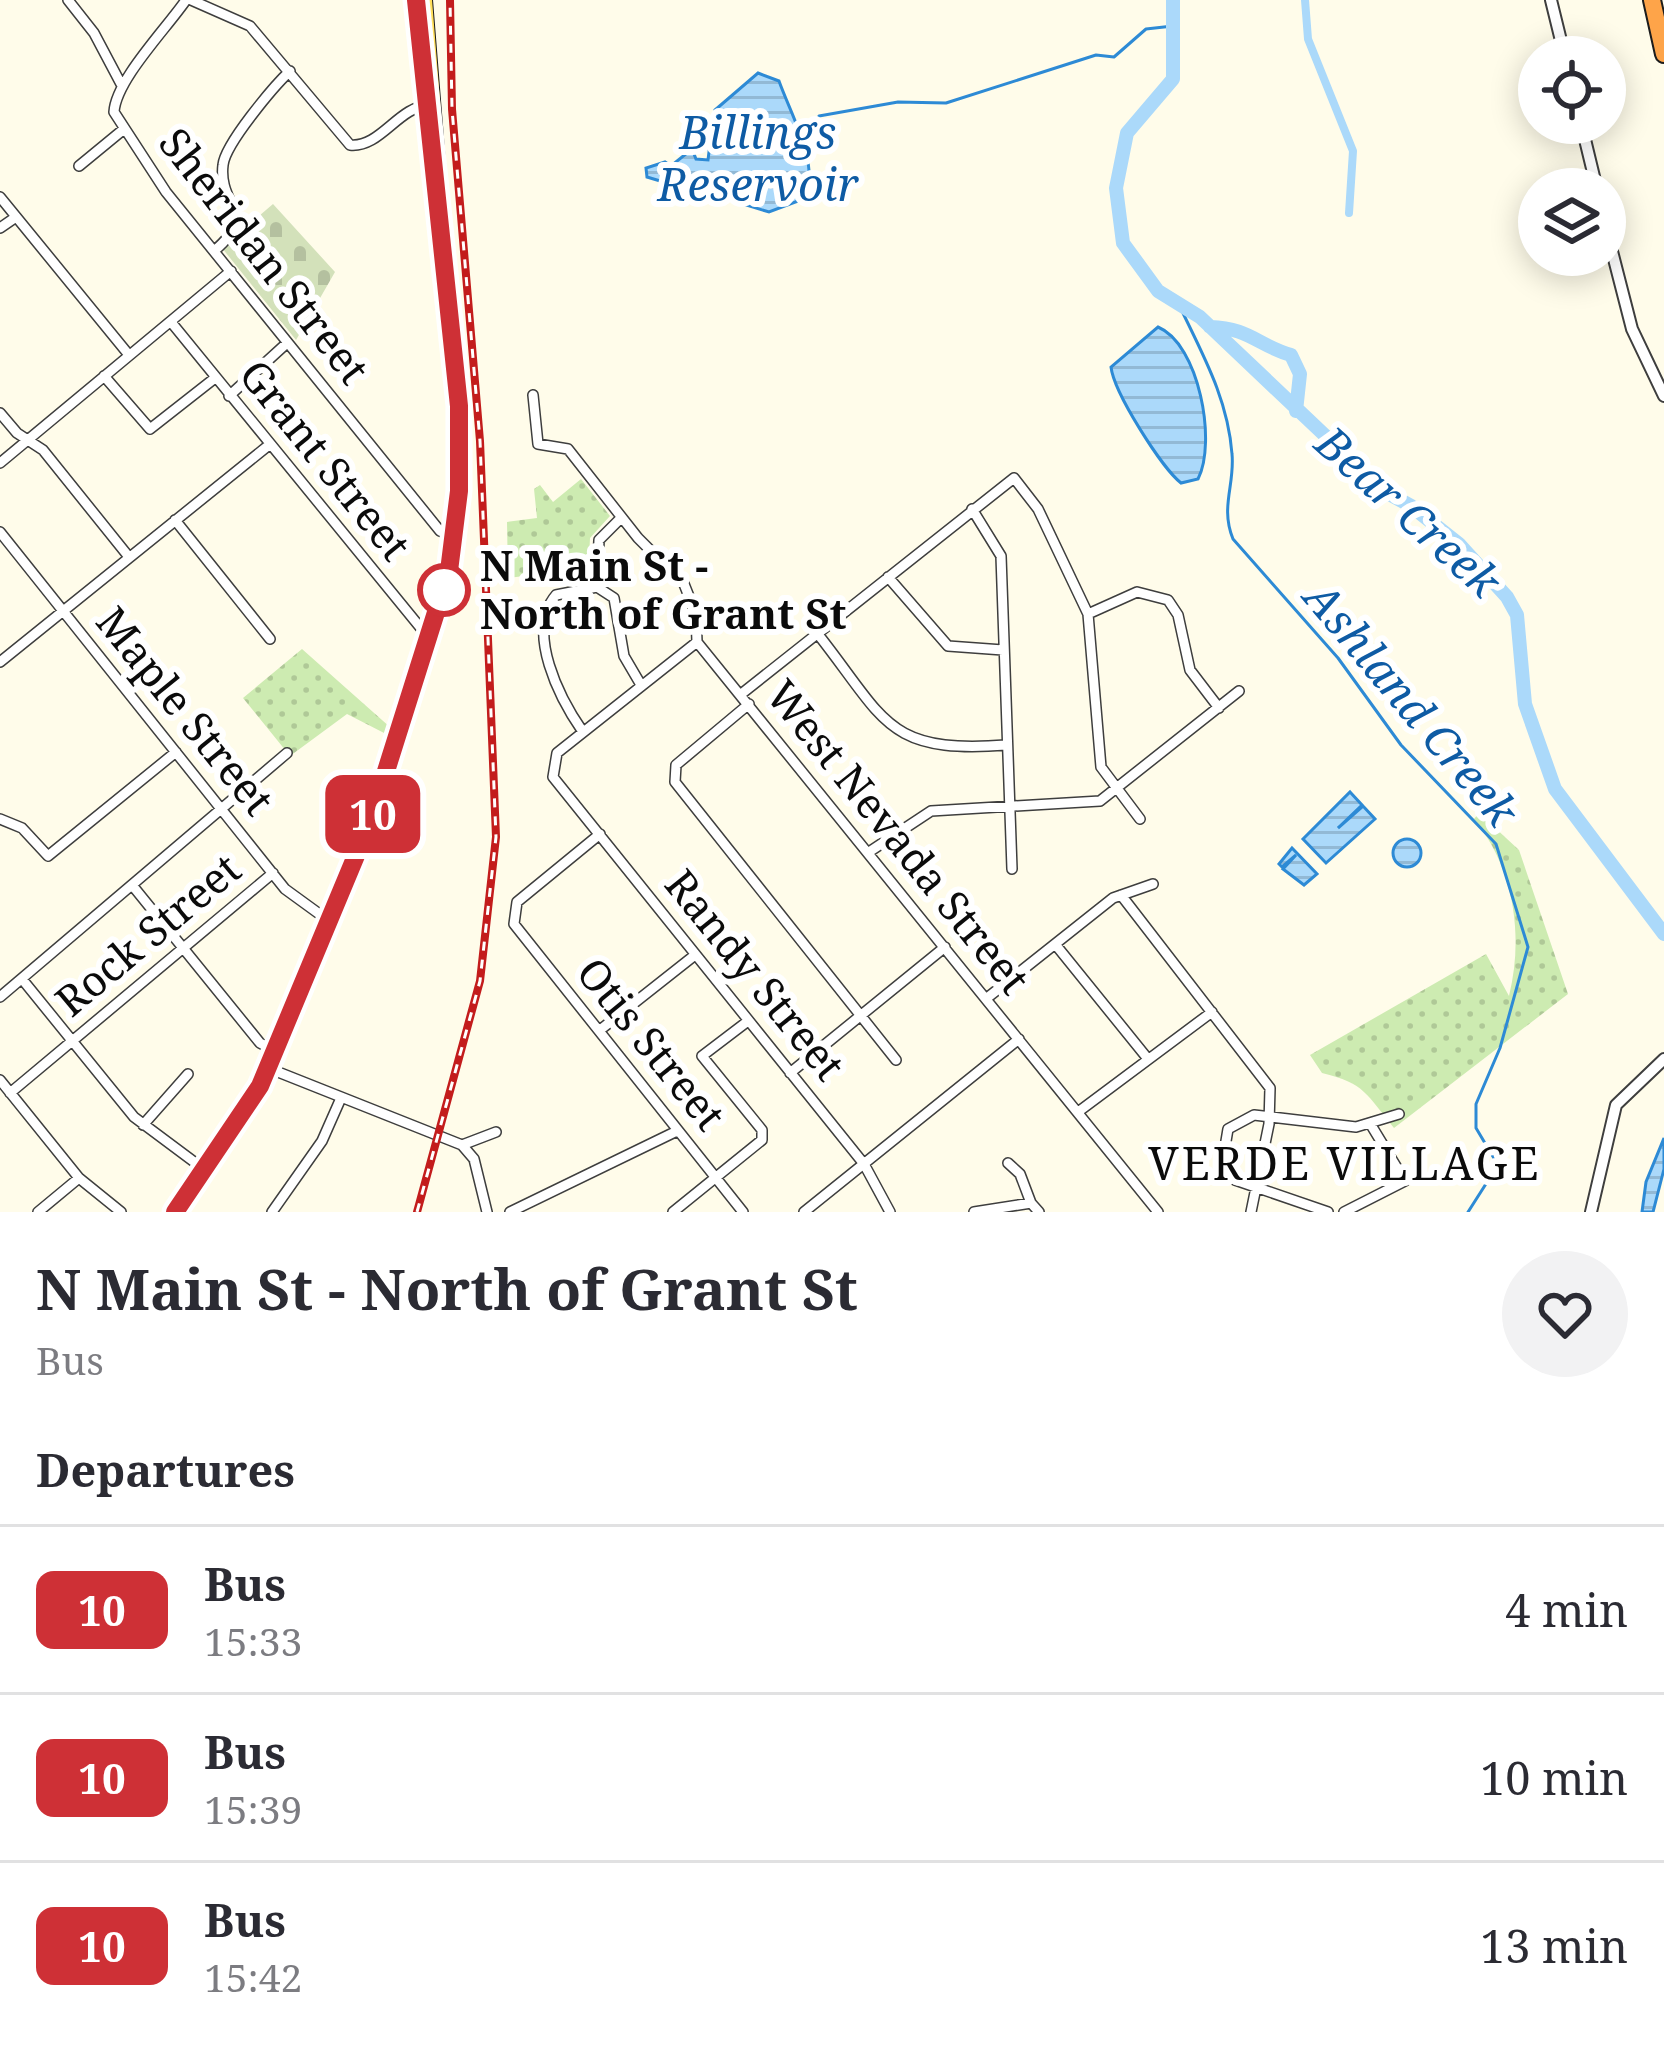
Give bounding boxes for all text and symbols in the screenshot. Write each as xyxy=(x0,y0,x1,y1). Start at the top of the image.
map controls xyxy=(1518,36,1626,276)
button: locate xyxy=(1518,36,1626,144)
water label: Billings Reservoir xyxy=(657,101,859,214)
street label: Sheridan Street xyxy=(147,115,383,395)
button: layers xyxy=(1518,168,1626,276)
street label: Grant Street xyxy=(228,347,425,571)
water label: Bear Creek xyxy=(1303,411,1515,611)
place label: N Main St - North of Grant St xyxy=(480,536,847,641)
marker: N Main St - North of Grant St xyxy=(419,565,469,615)
water label: Ashland Creek xyxy=(1290,565,1534,840)
street label: Maple Street xyxy=(85,594,288,826)
street label: West Nevada Street xyxy=(755,667,1044,1005)
line badge: 10 xyxy=(319,775,427,853)
text: 10 xyxy=(349,785,397,842)
street label: Rock Street xyxy=(43,840,252,1028)
street label: Randy Street xyxy=(654,857,859,1091)
street label: Otis Street xyxy=(565,945,739,1141)
district label: VERDE VILLAGE xyxy=(1148,1132,1542,1193)
text: N Main St - North of Grant St xyxy=(36,1249,858,1327)
button: heart xyxy=(1502,1251,1628,1377)
text: Bus xyxy=(36,1333,104,1386)
text: Departures xyxy=(36,1439,295,1500)
text: Bus xyxy=(204,1553,286,1614)
text: 4 min xyxy=(1505,1579,1628,1640)
text: 10 xyxy=(78,1581,126,1638)
text: 15:33 xyxy=(204,1614,302,1667)
text: Bus xyxy=(204,1721,286,1782)
text: 10 min xyxy=(1480,1747,1628,1808)
text: 10 xyxy=(78,1749,126,1806)
text: 15:39 xyxy=(204,1782,302,1835)
text: Bus xyxy=(204,1889,286,1950)
text: 13 min xyxy=(1480,1915,1628,1976)
text: 10 xyxy=(78,1917,126,1974)
text: 15:42 xyxy=(204,1950,302,2003)

